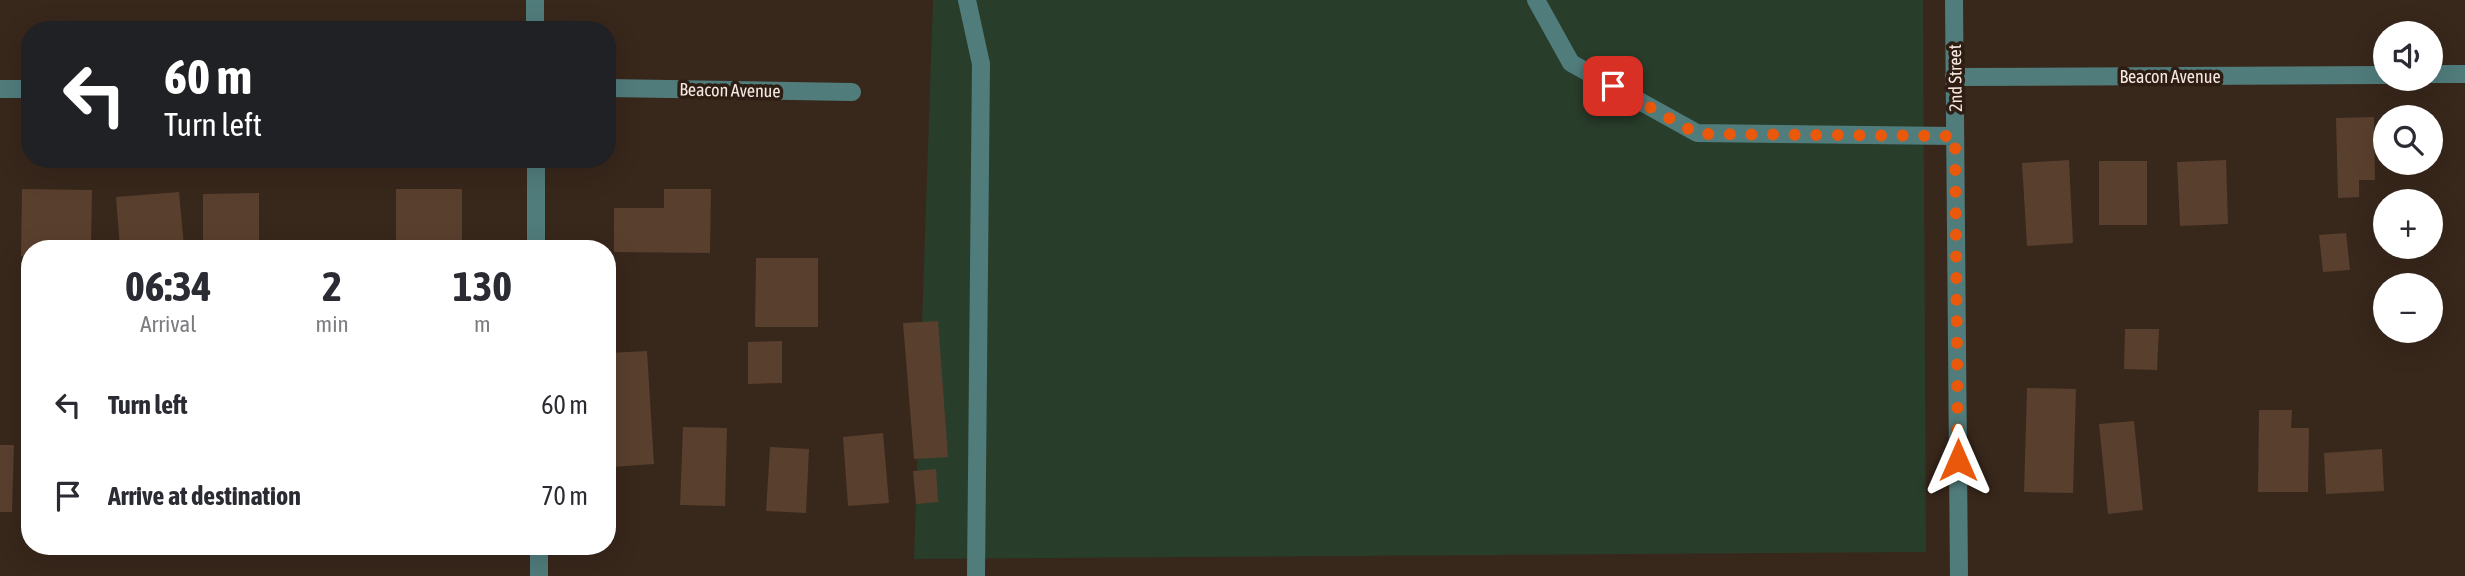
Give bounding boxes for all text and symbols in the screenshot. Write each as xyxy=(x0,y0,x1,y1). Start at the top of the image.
map controls xyxy=(2373,21,2443,343)
button: sound xyxy=(2373,21,2443,91)
street label: 2nd Street xyxy=(1944,44,1966,112)
text: 60 m xyxy=(164,48,252,104)
icon: left xyxy=(49,49,140,140)
pin xyxy=(1583,56,1643,116)
street label: Beacon Avenue xyxy=(2119,66,2221,87)
icon: arrive xyxy=(1594,67,1632,105)
street label: Beacon Avenue xyxy=(679,79,781,101)
button: search xyxy=(2373,105,2443,175)
text: Turn left xyxy=(164,106,262,143)
button: + xyxy=(2373,189,2443,259)
text: 06:34 xyxy=(125,262,212,310)
text: 2 xyxy=(322,262,342,310)
text: 130 xyxy=(453,262,512,310)
button: − xyxy=(2373,273,2443,343)
text: Arrival xyxy=(140,311,196,337)
text: min xyxy=(316,311,349,337)
text: m xyxy=(474,311,491,337)
icon: left xyxy=(49,386,87,424)
text: Turn left xyxy=(108,390,188,420)
text: 60 m xyxy=(541,390,588,420)
position arrow xyxy=(1921,423,1995,497)
icon: arrive xyxy=(49,477,87,515)
text: Arrive at destination xyxy=(108,481,301,511)
text: 70 m xyxy=(541,481,588,511)

